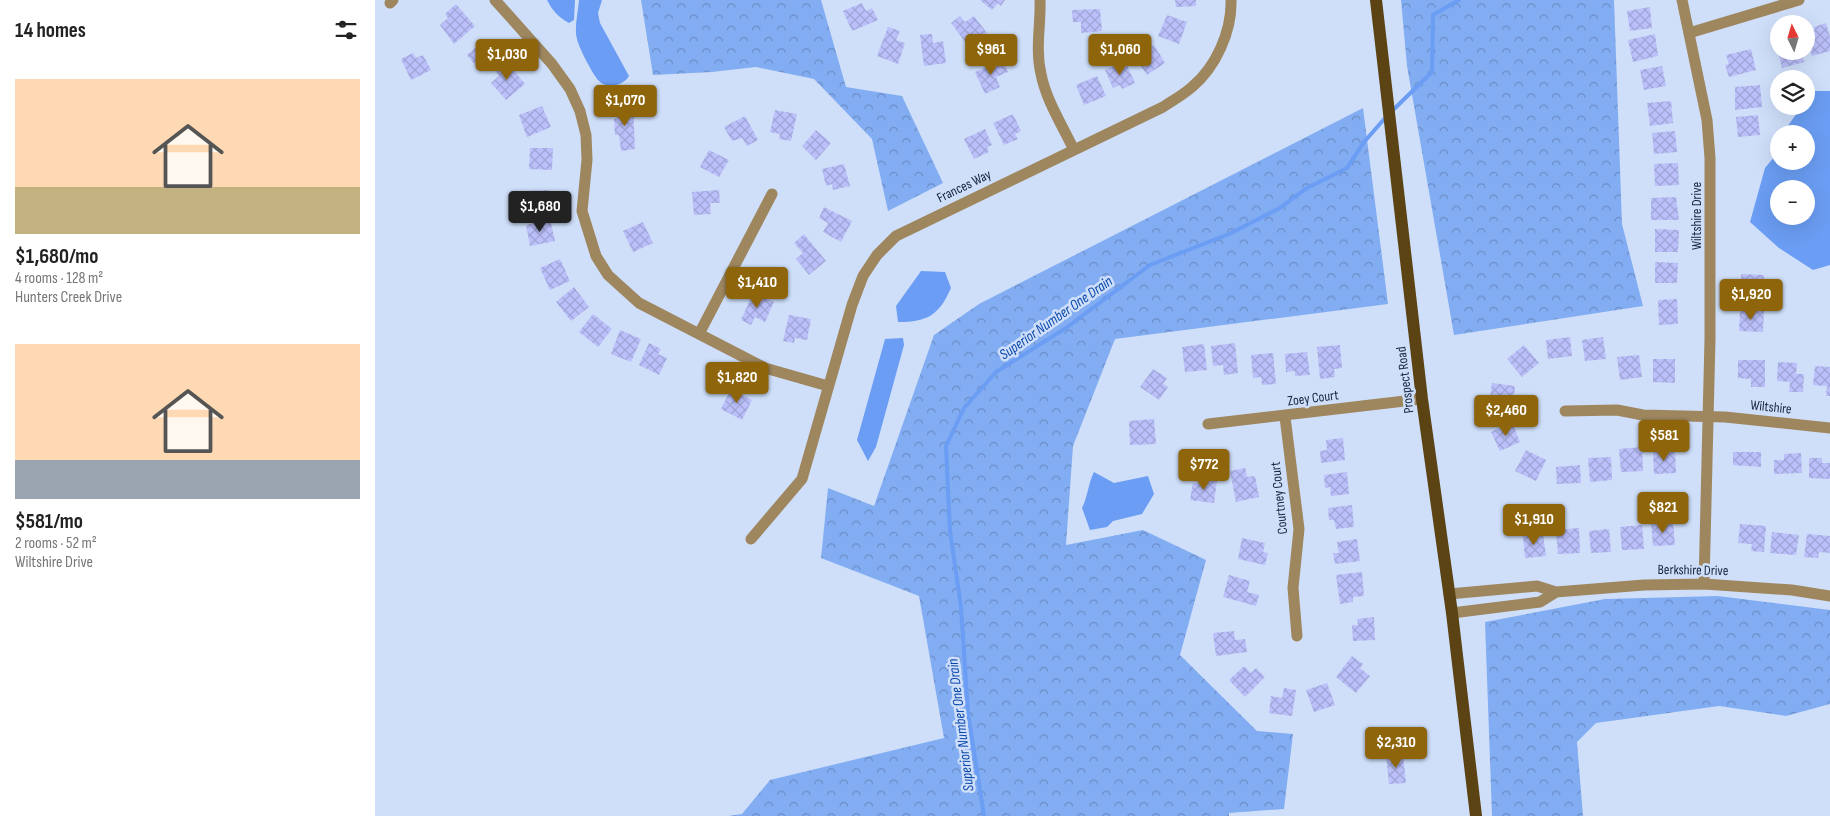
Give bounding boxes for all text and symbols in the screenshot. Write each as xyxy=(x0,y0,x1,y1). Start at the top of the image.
north arrow xyxy=(1770,15,1815,60)
map controls xyxy=(1770,15,1815,225)
icon: filters xyxy=(332,16,360,44)
text: 14 homes xyxy=(15,18,86,43)
pin: $961 xyxy=(961,34,1021,76)
pin: $1,060 xyxy=(1079,34,1161,76)
pin: $1,030 xyxy=(466,38,548,81)
text: $961 xyxy=(976,40,1006,59)
text: $1,060 xyxy=(1099,40,1141,59)
text: $1,030 xyxy=(487,45,527,64)
button: layers xyxy=(1770,70,1815,115)
pin: $1,070 xyxy=(584,84,666,127)
text: $1,070 xyxy=(605,91,645,110)
icon: home xyxy=(143,111,233,201)
button: + xyxy=(1770,125,1815,170)
street label: Frances Way xyxy=(934,165,994,206)
button: − xyxy=(1770,180,1815,225)
street label: Wiltshire Drive xyxy=(1688,182,1705,250)
pin: $1,680 xyxy=(499,190,581,233)
text: $1,680 xyxy=(519,197,561,216)
text: $1,680/mo xyxy=(15,244,98,269)
pin: $1,410 xyxy=(716,266,798,309)
text: 4 rooms · 128 m² xyxy=(15,269,103,288)
water label: Superior Number One Drain xyxy=(996,272,1116,364)
text: $1,410 xyxy=(737,273,777,292)
pin: $1,920 xyxy=(1710,278,1792,321)
text: $1,920 xyxy=(1731,285,1771,304)
text: Hunters Creek Drive xyxy=(15,288,122,307)
street label: Prospect Road xyxy=(1392,345,1418,414)
pin: $1,820 xyxy=(696,362,778,404)
text: $1,820 xyxy=(717,368,757,387)
icon: home xyxy=(143,376,233,466)
street label: Zoey Court xyxy=(1287,386,1339,410)
pin: $2,460 xyxy=(1465,394,1547,437)
street label: Wiltshire xyxy=(1749,396,1793,418)
text: $2,460 xyxy=(1485,401,1527,420)
pin: $581 xyxy=(1634,420,1694,462)
text: $581 xyxy=(1649,426,1679,445)
pin: $772 xyxy=(1174,448,1234,491)
text: $772 xyxy=(1189,455,1219,474)
street label: Courtney Court xyxy=(1267,461,1291,535)
pin: $821 xyxy=(1633,492,1693,534)
text: $821 xyxy=(1648,498,1678,517)
pin: $1,910 xyxy=(1493,504,1575,546)
text: $581/mo xyxy=(15,509,83,534)
text: $1,910 xyxy=(1514,510,1554,529)
text: 2 rooms · 52 m² xyxy=(15,534,97,553)
text: Wiltshire Drive xyxy=(15,553,93,572)
street label: Berkshire Drive xyxy=(1657,561,1729,579)
water label: Superior Number One Drain xyxy=(943,658,979,792)
pin: $2,310 xyxy=(1355,726,1437,769)
text: $2,310 xyxy=(1376,733,1416,752)

